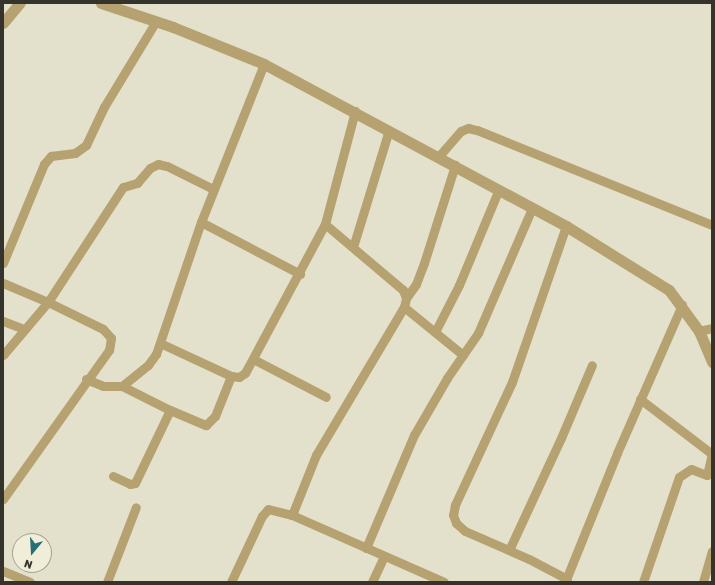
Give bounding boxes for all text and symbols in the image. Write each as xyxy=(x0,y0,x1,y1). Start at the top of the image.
north arrow xyxy=(12,533,52,573)
text: N xyxy=(23,557,34,571)

